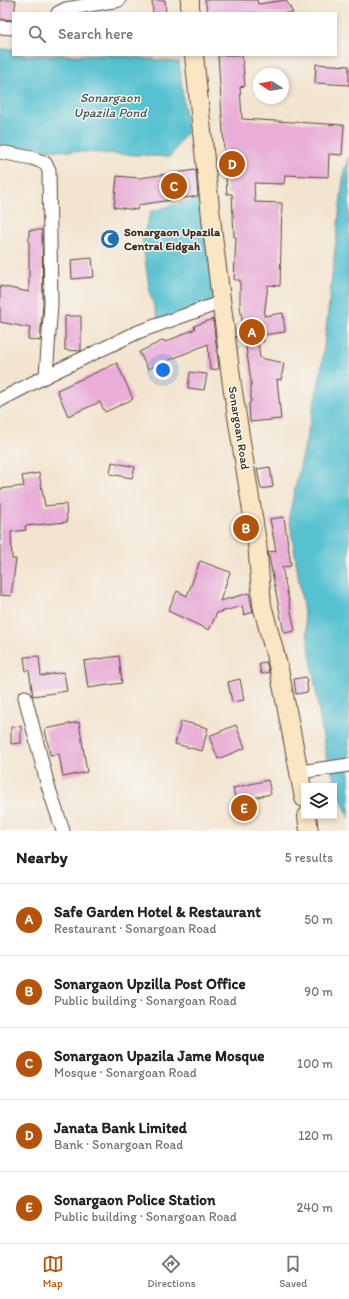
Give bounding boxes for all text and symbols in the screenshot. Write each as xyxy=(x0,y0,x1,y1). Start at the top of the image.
search box xyxy=(12,12,337,56)
icon: search xyxy=(26,23,48,45)
text: Search here xyxy=(58,25,133,43)
north arrow xyxy=(253,68,289,104)
water label: Sonargaon Upazila Pond xyxy=(74,90,148,120)
pin: D xyxy=(219,149,245,179)
pin: C xyxy=(161,171,187,201)
place label: Sonargaon Upazila Central Eidgah xyxy=(124,225,221,254)
mosque icon: Sonargaon Upazila Central Eidgah xyxy=(99,228,121,250)
pin: A xyxy=(239,317,265,347)
your location xyxy=(153,360,173,380)
street label: Sonargoan Road xyxy=(226,385,253,471)
pin: B xyxy=(233,513,259,543)
map controls xyxy=(301,783,337,819)
button: layers xyxy=(301,783,337,819)
pin: E xyxy=(231,793,257,823)
text: Nearby xyxy=(16,847,68,867)
text: 5 results xyxy=(285,850,333,865)
text: Safe Garden Hotel & Restaurant xyxy=(54,903,261,921)
text: A xyxy=(25,912,33,927)
text: 50 m xyxy=(304,912,333,927)
text: Restaurant · Sonargoan Road xyxy=(54,921,216,936)
text: Sonargaon Upzilla Post Office xyxy=(54,975,246,993)
text: B xyxy=(25,984,33,999)
text: 90 m xyxy=(304,984,333,999)
text: Public building · Sonargoan Road xyxy=(54,993,237,1008)
text: Sonargaon Upazila Jame Mosque xyxy=(54,1047,265,1065)
text: C xyxy=(25,1056,33,1071)
text: 100 m xyxy=(297,1056,333,1071)
text: Mosque · Sonargoan Road xyxy=(54,1065,197,1080)
text: Janata Bank Limited xyxy=(54,1119,187,1137)
text: D xyxy=(25,1128,33,1143)
text: 120 m xyxy=(298,1128,333,1143)
text: Bank · Sonargoan Road xyxy=(54,1137,183,1152)
text: Sonargaon Police Station xyxy=(54,1191,216,1209)
text: E xyxy=(25,1200,33,1215)
text: 240 m xyxy=(296,1200,333,1215)
text: Public building · Sonargoan Road xyxy=(54,1209,237,1224)
tab: Map xyxy=(42,1253,64,1290)
tab: Directions xyxy=(147,1253,196,1290)
tab: Saved xyxy=(279,1253,307,1290)

